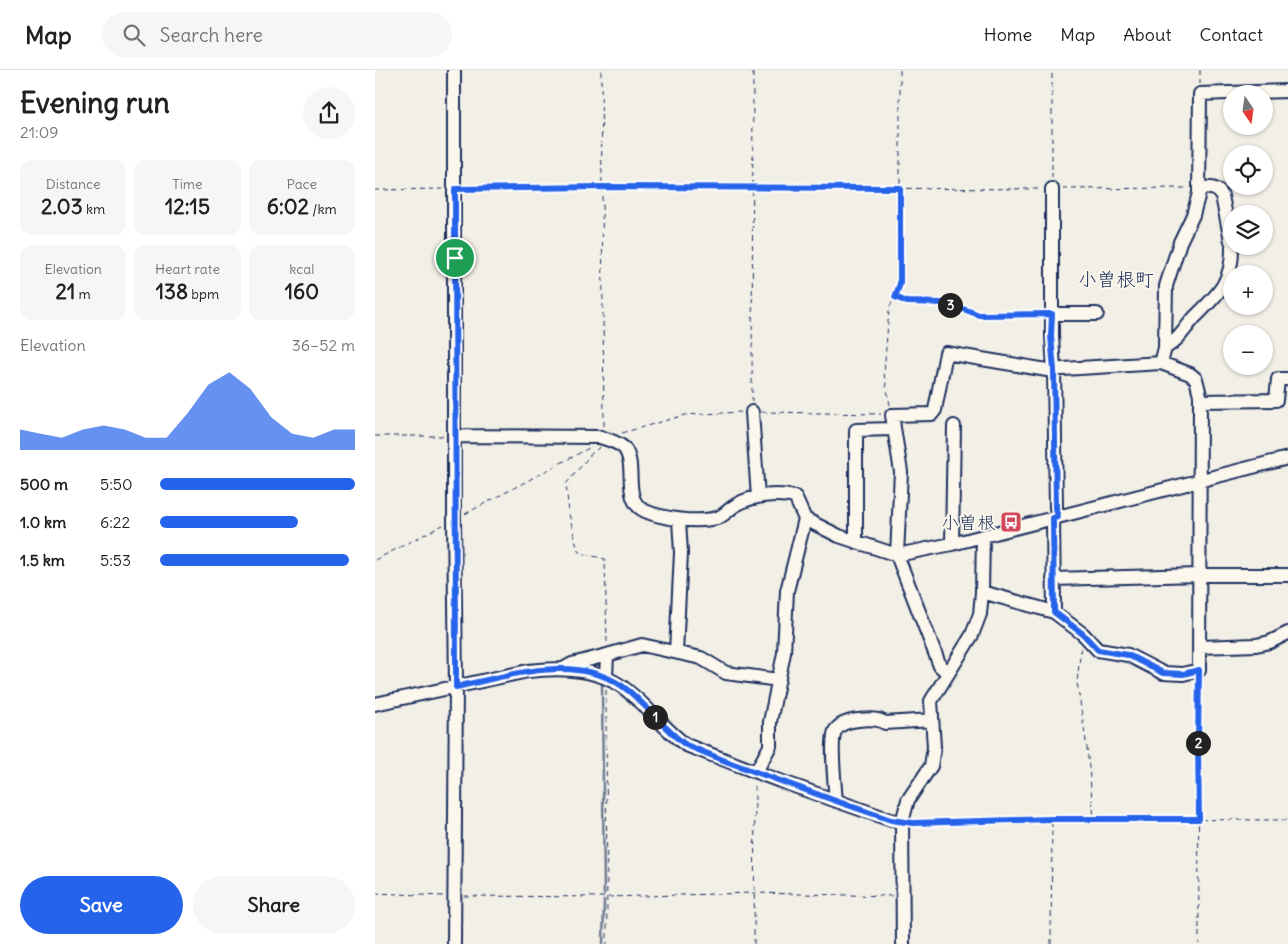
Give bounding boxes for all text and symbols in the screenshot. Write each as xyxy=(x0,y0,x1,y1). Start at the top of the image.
search box xyxy=(102,12,452,57)
text: Map xyxy=(25,20,72,50)
icon: search xyxy=(120,21,148,49)
text: Search here xyxy=(160,23,263,47)
text: Home xyxy=(984,23,1032,46)
text: Map xyxy=(1060,23,1095,46)
text: About xyxy=(1123,23,1171,46)
text: Contact xyxy=(1199,23,1263,46)
text: Evening run xyxy=(20,85,170,121)
north arrow xyxy=(1223,85,1273,135)
map controls xyxy=(1223,85,1273,375)
button: share xyxy=(303,87,355,139)
text: 21:09 xyxy=(20,122,58,142)
button: locate xyxy=(1223,145,1273,195)
text: Distance xyxy=(46,175,101,193)
text: Time xyxy=(172,175,203,193)
text: Pace xyxy=(287,175,317,193)
text: 2.03 xyxy=(41,193,83,220)
text: 12:15 xyxy=(165,193,210,220)
text: 6:02 xyxy=(267,193,309,220)
text: km xyxy=(83,200,105,218)
text: /km xyxy=(309,200,337,218)
button: layers xyxy=(1223,205,1273,255)
pin xyxy=(434,237,476,279)
icon: arrive xyxy=(441,244,469,272)
text: Elevation xyxy=(44,260,102,278)
text: Heart rate xyxy=(155,260,220,278)
text: kcal xyxy=(289,260,314,278)
button: + xyxy=(1223,265,1273,315)
district label: 小曽根町 xyxy=(1078,267,1154,291)
text: 21 xyxy=(55,278,75,305)
text: 138 xyxy=(156,278,188,305)
text: 160 xyxy=(285,278,319,305)
text: m xyxy=(75,285,91,303)
text: bpm xyxy=(188,285,219,303)
pin: 3 xyxy=(937,292,963,318)
text: 3 xyxy=(947,296,954,314)
button: − xyxy=(1223,325,1273,375)
text: Elevation xyxy=(20,335,86,355)
text: 36–52 m xyxy=(292,335,355,355)
text: 500 m xyxy=(20,474,68,494)
text: 5:50 xyxy=(100,474,133,494)
bus stop icon: 小曽根 xyxy=(999,510,1023,534)
place label: 小曽根 xyxy=(941,511,996,534)
text: 1.0 km xyxy=(20,512,66,532)
text: 6:22 xyxy=(100,512,130,532)
text: 1.5 km xyxy=(20,550,65,570)
text: 5:53 xyxy=(100,550,131,570)
pin: 1 xyxy=(643,704,667,730)
text: 1 xyxy=(653,708,658,726)
pin: 2 xyxy=(1185,730,1211,756)
text: 2 xyxy=(1195,734,1202,752)
button: Save xyxy=(20,876,183,934)
button: Share xyxy=(193,876,355,934)

